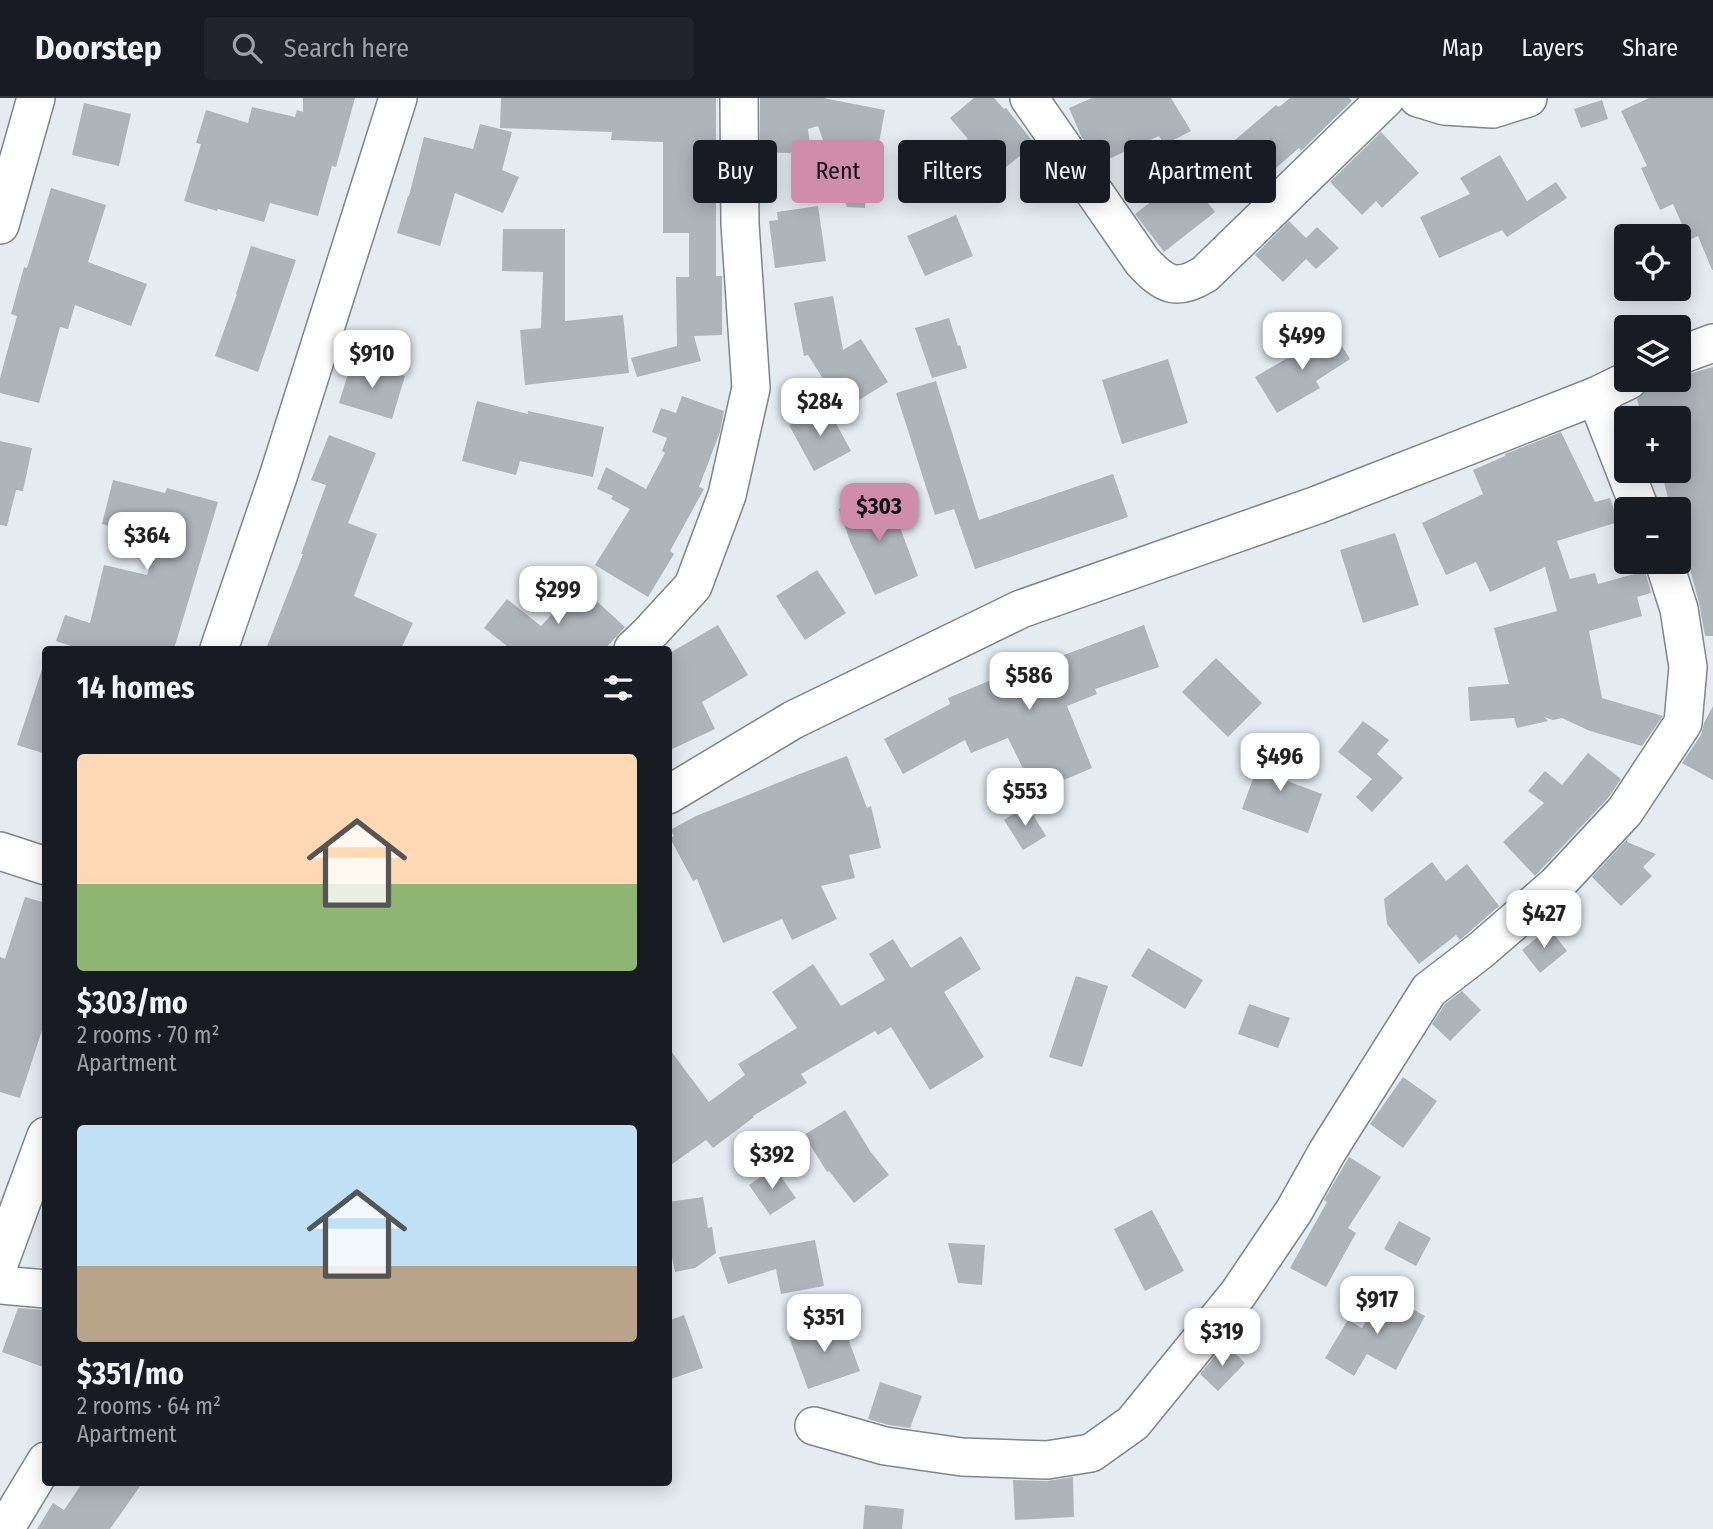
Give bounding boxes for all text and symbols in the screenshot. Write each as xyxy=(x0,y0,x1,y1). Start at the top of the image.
search box xyxy=(204,17,694,80)
text: Doorstep xyxy=(35,28,162,68)
icon: search xyxy=(228,29,266,67)
text: Search here xyxy=(284,33,409,64)
text: Map xyxy=(1442,34,1484,62)
text: Layers xyxy=(1522,34,1584,62)
text: Share xyxy=(1622,34,1678,62)
chip: Buy xyxy=(693,140,777,203)
chip: Rent xyxy=(791,140,884,203)
chip: Filters xyxy=(898,140,1006,203)
chip: New xyxy=(1020,140,1110,203)
chip: Apartment xyxy=(1124,140,1276,203)
map controls xyxy=(1614,224,1691,574)
button: locate xyxy=(1614,224,1691,301)
pin: $499 xyxy=(1261,313,1343,372)
button: layers xyxy=(1614,315,1691,392)
text: $499 xyxy=(1279,321,1325,349)
pin: $910 xyxy=(331,330,413,390)
text: $910 xyxy=(350,339,394,367)
pin: $284 xyxy=(779,378,861,438)
text: $284 xyxy=(797,387,843,415)
button: + xyxy=(1614,406,1691,483)
pin: $303 xyxy=(838,484,920,543)
text: $303 xyxy=(856,492,902,520)
button: − xyxy=(1614,497,1691,574)
pin: $364 xyxy=(106,512,188,572)
text: $364 xyxy=(124,521,170,549)
pin: $299 xyxy=(517,566,599,626)
text: $299 xyxy=(535,575,581,603)
pin: $586 xyxy=(988,652,1070,712)
text: $586 xyxy=(1006,661,1052,689)
icon: filters xyxy=(599,669,637,707)
text: 14 homes xyxy=(77,670,194,706)
pin: $496 xyxy=(1239,734,1321,793)
text: $496 xyxy=(1257,742,1303,770)
pin: $553 xyxy=(984,768,1066,828)
text: $553 xyxy=(1003,777,1047,805)
icon: home xyxy=(294,800,420,926)
pin: $427 xyxy=(1503,890,1585,950)
text: $427 xyxy=(1522,899,1566,927)
text: $303/mo xyxy=(77,985,188,1021)
text: 2 rooms · 70 m² xyxy=(77,1021,220,1049)
text: Apartment xyxy=(77,1049,177,1077)
pin: $392 xyxy=(731,1132,813,1191)
text: $392 xyxy=(750,1140,794,1168)
icon: home xyxy=(294,1171,420,1297)
pin: $917 xyxy=(1336,1276,1418,1336)
text: $917 xyxy=(1356,1285,1398,1313)
pin: $351 xyxy=(783,1294,865,1354)
text: $351 xyxy=(803,1303,845,1331)
pin: $319 xyxy=(1181,1308,1263,1368)
text: $319 xyxy=(1200,1317,1244,1345)
text: $351/mo xyxy=(77,1356,184,1392)
text: 2 rooms · 64 m² xyxy=(77,1392,221,1420)
text: Apartment xyxy=(77,1420,177,1448)

